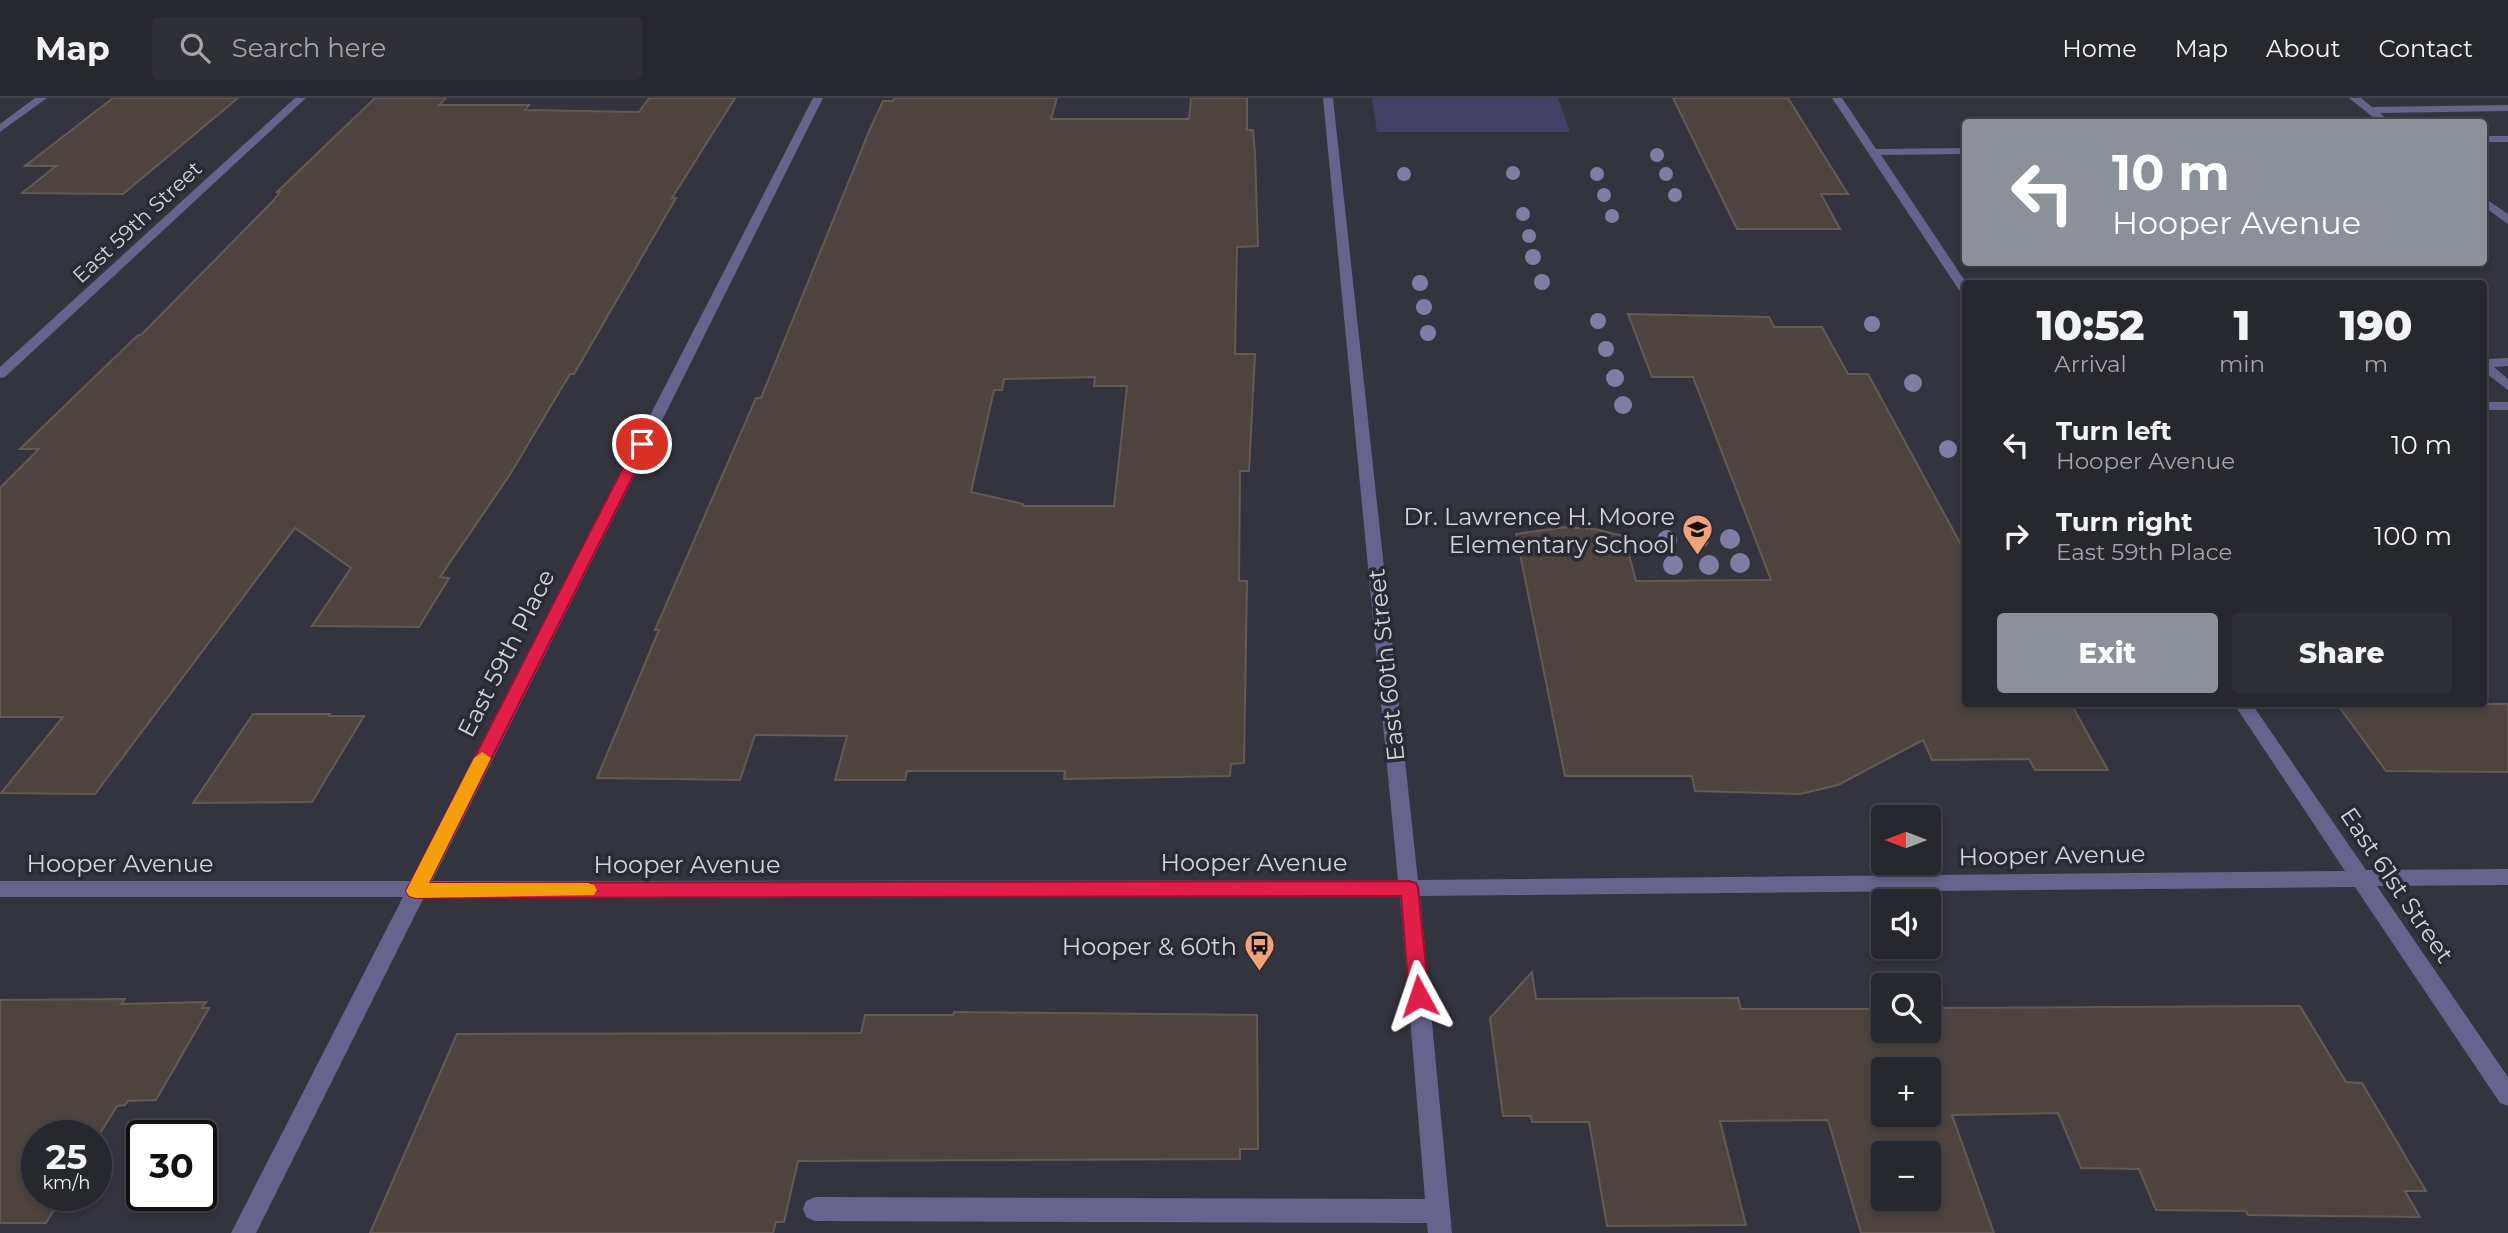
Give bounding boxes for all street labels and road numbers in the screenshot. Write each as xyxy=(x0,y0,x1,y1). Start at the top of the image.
street label: East 59th Street xyxy=(67,156,207,288)
street label: East 59th Place xyxy=(451,564,561,742)
street label: East 60th Street xyxy=(1361,567,1411,763)
street label: East 61st Street xyxy=(2334,802,2460,968)
street label: Hooper Avenue xyxy=(1958,839,2146,871)
street label: Hooper Avenue xyxy=(1161,848,1347,877)
street label: Hooper Avenue xyxy=(27,849,213,878)
street label: Hooper Avenue xyxy=(594,850,780,879)

